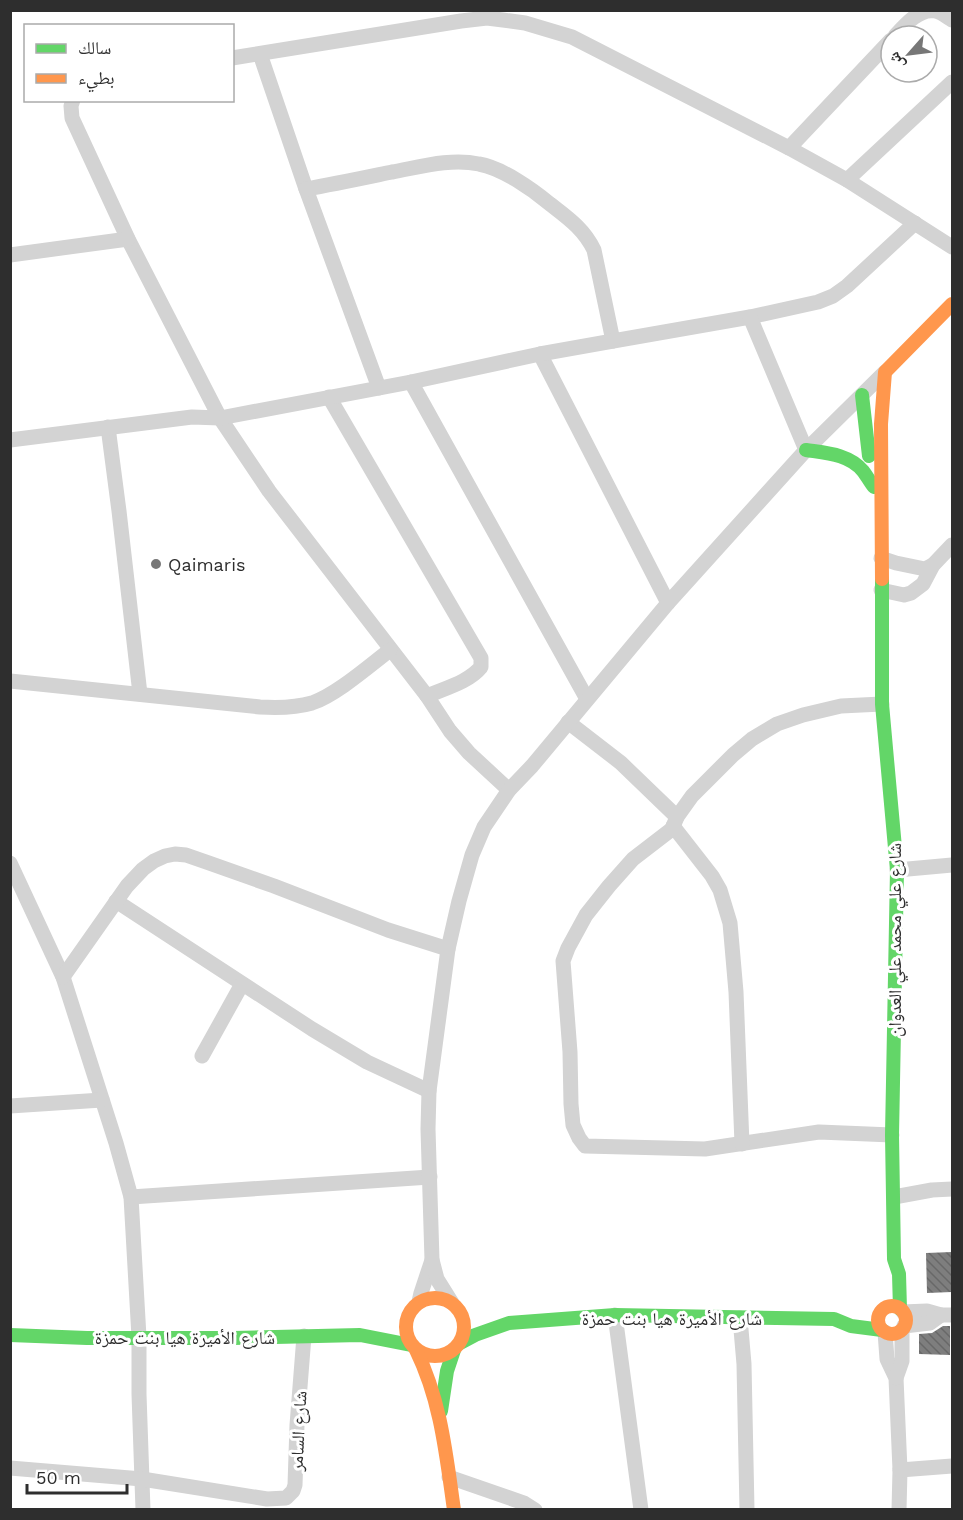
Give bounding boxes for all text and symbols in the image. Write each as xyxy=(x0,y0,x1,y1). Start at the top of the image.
legend xyxy=(24,24,234,102)
north arrow xyxy=(879,24,939,84)
text: سالك xyxy=(78,37,111,58)
text: ش xyxy=(884,49,909,73)
text: بطيء xyxy=(78,67,115,93)
place label: Qaimaris xyxy=(168,554,245,575)
marker: Qaimaris xyxy=(149,557,163,571)
street label: شارع علي محمد علي العدوان xyxy=(884,843,909,1037)
street label: شارع الأميرة هيا بنت حمزة xyxy=(582,1308,762,1330)
street label: شارع الأميرة هيا بنت حمزة xyxy=(95,1327,275,1349)
street label: شارع السامر xyxy=(285,1390,312,1473)
scale bar xyxy=(27,1457,128,1495)
text: 50 m xyxy=(36,1467,81,1488)

